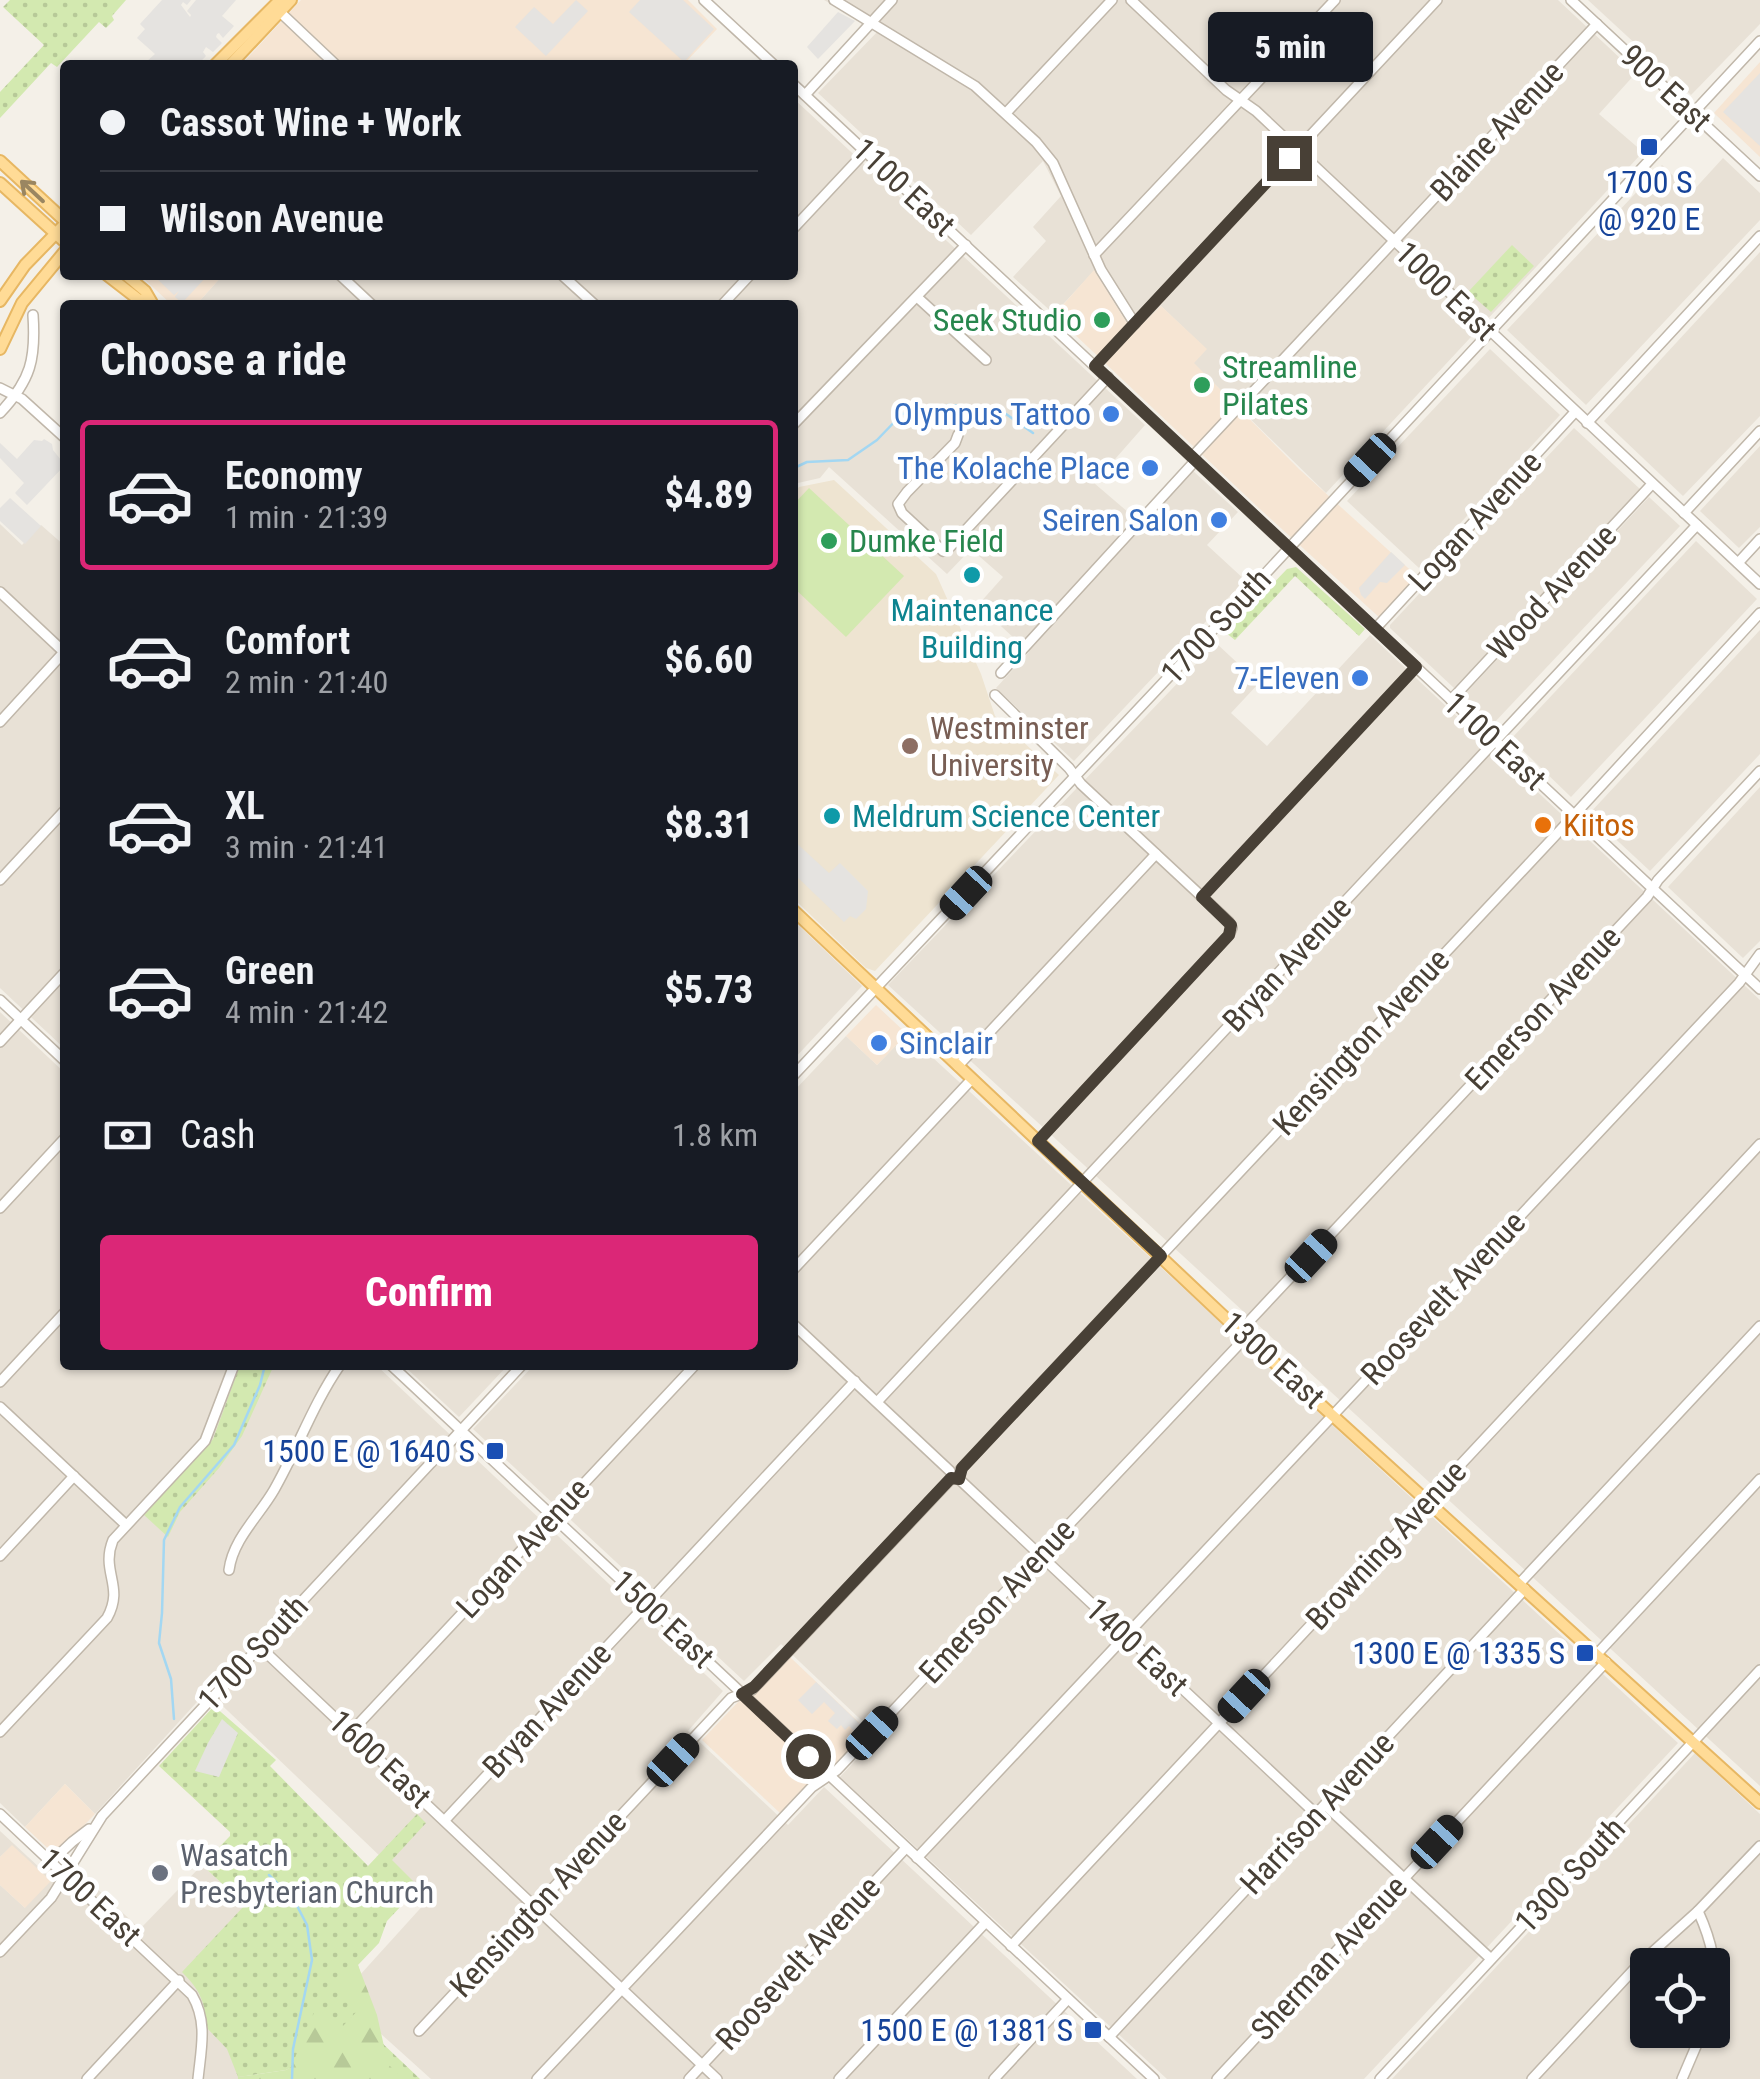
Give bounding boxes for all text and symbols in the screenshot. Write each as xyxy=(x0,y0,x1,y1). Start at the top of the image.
callout: 5 min xyxy=(1206,13,1372,83)
text: 5 min xyxy=(1255,28,1326,66)
street label: 900 East xyxy=(1613,37,1719,139)
street label: Blaine Avenue xyxy=(1423,53,1571,209)
text: Cassot Wine + Work xyxy=(160,101,461,145)
street label: 1100 East xyxy=(845,130,963,244)
route end xyxy=(1267,136,1312,181)
marker: 1700 S @ 920 E xyxy=(1638,136,1660,158)
place label: 1700 S @ 920 E xyxy=(1598,163,1700,238)
one-way arrow xyxy=(20,180,45,203)
text: Wilson Avenue xyxy=(160,197,384,241)
street label: 1000 East xyxy=(1388,234,1504,348)
place label: Seek Studio xyxy=(933,301,1082,339)
marker: Seek Studio xyxy=(1091,309,1113,331)
text: Choose a ride xyxy=(100,333,347,386)
place label: Streamline Pilates xyxy=(1222,348,1357,423)
marker: Streamline Pilates xyxy=(1191,374,1213,396)
place label: Olympus Tattoo xyxy=(893,395,1091,433)
marker: Olympus Tattoo xyxy=(1100,403,1122,425)
car xyxy=(1339,428,1401,492)
street label: Logan Avenue xyxy=(1401,443,1549,599)
place label: The Kolache Place xyxy=(897,449,1130,487)
icon: car xyxy=(105,450,195,540)
text: Economy xyxy=(225,454,362,498)
marker: The Kolache Place xyxy=(1139,457,1161,479)
text: $4.89 xyxy=(664,473,753,517)
text: 1 min · 21:39 xyxy=(225,498,388,536)
place label: Seiren Salon xyxy=(1042,501,1199,539)
marker: Seiren Salon xyxy=(1208,509,1230,531)
street label: Wood Avenue xyxy=(1480,516,1624,668)
place label: Dumke Field xyxy=(849,522,1004,560)
marker: Dumke Field xyxy=(818,530,840,552)
street label: 1700 South xyxy=(1153,561,1279,691)
marker: Maintenance Building xyxy=(961,564,983,586)
place label: Maintenance Building xyxy=(891,591,1053,666)
icon: car xyxy=(105,615,195,705)
text: Comfort xyxy=(225,619,350,663)
text: $6.60 xyxy=(664,638,753,682)
place label: 7-Eleven xyxy=(1234,659,1340,697)
text: 2 min · 21:40 xyxy=(225,663,388,701)
marker: 7-Eleven xyxy=(1349,667,1371,689)
street label: 1100 East xyxy=(1436,684,1554,798)
place label: Westminster University xyxy=(930,709,1089,784)
marker: Westminster University xyxy=(899,735,921,757)
icon: car xyxy=(105,780,195,870)
text: XL xyxy=(225,784,264,828)
place label: Meldrum Science Center xyxy=(852,797,1161,835)
text: $8.31 xyxy=(664,803,753,847)
marker: Meldrum Science Center xyxy=(821,805,843,827)
place label: Kiitos xyxy=(1563,806,1635,844)
marker: Kiitos xyxy=(1532,814,1554,836)
text: 3 min · 21:41 xyxy=(225,828,388,866)
car xyxy=(935,861,997,925)
street label: Bryan Avenue xyxy=(1215,889,1359,1039)
street label: Emerson Avenue xyxy=(1457,918,1629,1098)
street label: Kensington Avenue xyxy=(1265,941,1457,1143)
icon: car xyxy=(105,945,195,1035)
text: Green xyxy=(225,949,315,993)
text: $5.73 xyxy=(664,968,753,1012)
text: 4 min · 21:42 xyxy=(225,993,388,1031)
place label: Sinclair xyxy=(899,1024,993,1062)
marker: Sinclair xyxy=(868,1032,890,1054)
icon: cash xyxy=(100,1108,155,1163)
text: Cash xyxy=(180,1113,255,1157)
text: 1.8 km xyxy=(672,1116,758,1154)
street label: Roosevelt Avenue xyxy=(1353,1203,1533,1393)
car xyxy=(1280,1224,1342,1288)
button: Confirm xyxy=(100,1235,758,1350)
street label: 1300 East xyxy=(1214,1304,1332,1416)
place label: 1500 E @ 1640 S xyxy=(262,1432,475,1470)
marker: 1500 E @ 1640 S xyxy=(484,1440,506,1462)
street label: Browning Avenue xyxy=(1298,1453,1474,1637)
street label: Logan Avenue xyxy=(449,1470,597,1626)
street label: Emerson Avenue xyxy=(911,1511,1083,1691)
street label: 1500 East xyxy=(604,1562,722,1676)
street label: 1700 South xyxy=(190,1588,316,1718)
street label: 1400 East xyxy=(1078,1590,1196,1704)
place label: 1300 E @ 1335 S xyxy=(1352,1634,1565,1672)
street label: Bryan Avenue xyxy=(475,1635,619,1785)
marker: 1300 E @ 1335 S xyxy=(1574,1642,1596,1664)
car xyxy=(1213,1664,1275,1728)
car xyxy=(841,1701,903,1765)
street label: 1600 East xyxy=(321,1702,439,1816)
street label: Harrison Avenue xyxy=(1232,1724,1402,1902)
car xyxy=(642,1728,704,1792)
route start xyxy=(786,1734,831,1779)
street label: Kensington Avenue xyxy=(442,1803,634,2005)
car xyxy=(1406,1810,1468,1874)
street label: 1300 South xyxy=(1507,1810,1633,1940)
place label: Wasatch Presbyterian Church xyxy=(180,1836,434,1911)
street label: 1700 East xyxy=(31,1840,149,1954)
marker: Wasatch Presbyterian Church xyxy=(149,1862,171,1884)
street label: Roosevelt Avenue xyxy=(708,1868,888,2058)
street label: Sherman Avenue xyxy=(1243,1868,1415,2048)
map controls xyxy=(1630,1948,1730,2048)
button: locate xyxy=(1630,1948,1730,2048)
place label: 1500 E @ 1381 S xyxy=(860,2011,1073,2049)
marker: 1500 E @ 1381 S xyxy=(1082,2019,1104,2041)

